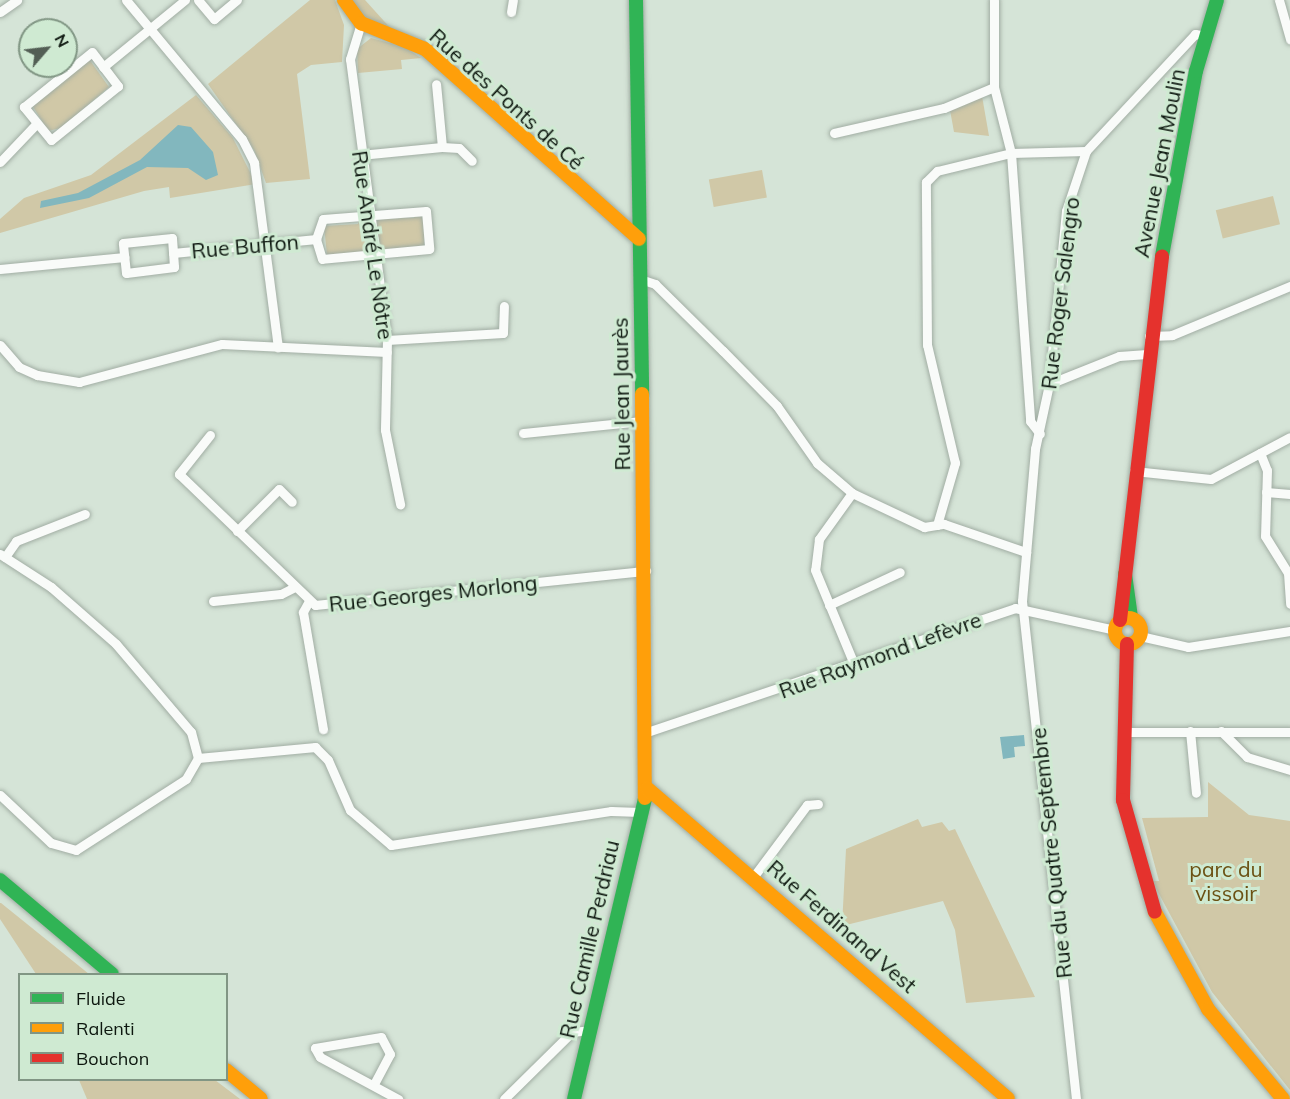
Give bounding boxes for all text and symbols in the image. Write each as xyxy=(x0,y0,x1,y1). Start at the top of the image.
north arrow xyxy=(18,18,78,78)
street label: Rue des Ponts de Cé xyxy=(425,23,589,175)
text: N xyxy=(50,30,74,51)
street label: Avenue Jean Moulin xyxy=(1128,66,1190,260)
street label: Rue André Le Nôtre xyxy=(347,149,399,341)
street label: Rue Roger Salengro xyxy=(1036,195,1084,391)
street label: Rue Buffon xyxy=(190,229,300,263)
street label: Rue Jean Jaurès xyxy=(607,317,635,471)
street label: Rue Georges Morlong xyxy=(328,570,538,616)
street label: Rue Raymond Lefèvre xyxy=(775,607,985,703)
street label: Rue du Quatre Septembre xyxy=(1025,726,1077,980)
street label: Rue Camille Perdriau xyxy=(554,837,624,1041)
street label: Rue Ferdinand Vest xyxy=(762,854,922,998)
park label: parc du vissoir xyxy=(1189,856,1263,906)
legend xyxy=(18,973,228,1081)
text: Fluide xyxy=(76,987,126,1010)
text: Ralenti xyxy=(76,1017,134,1040)
text: Bouchon xyxy=(76,1047,149,1070)

